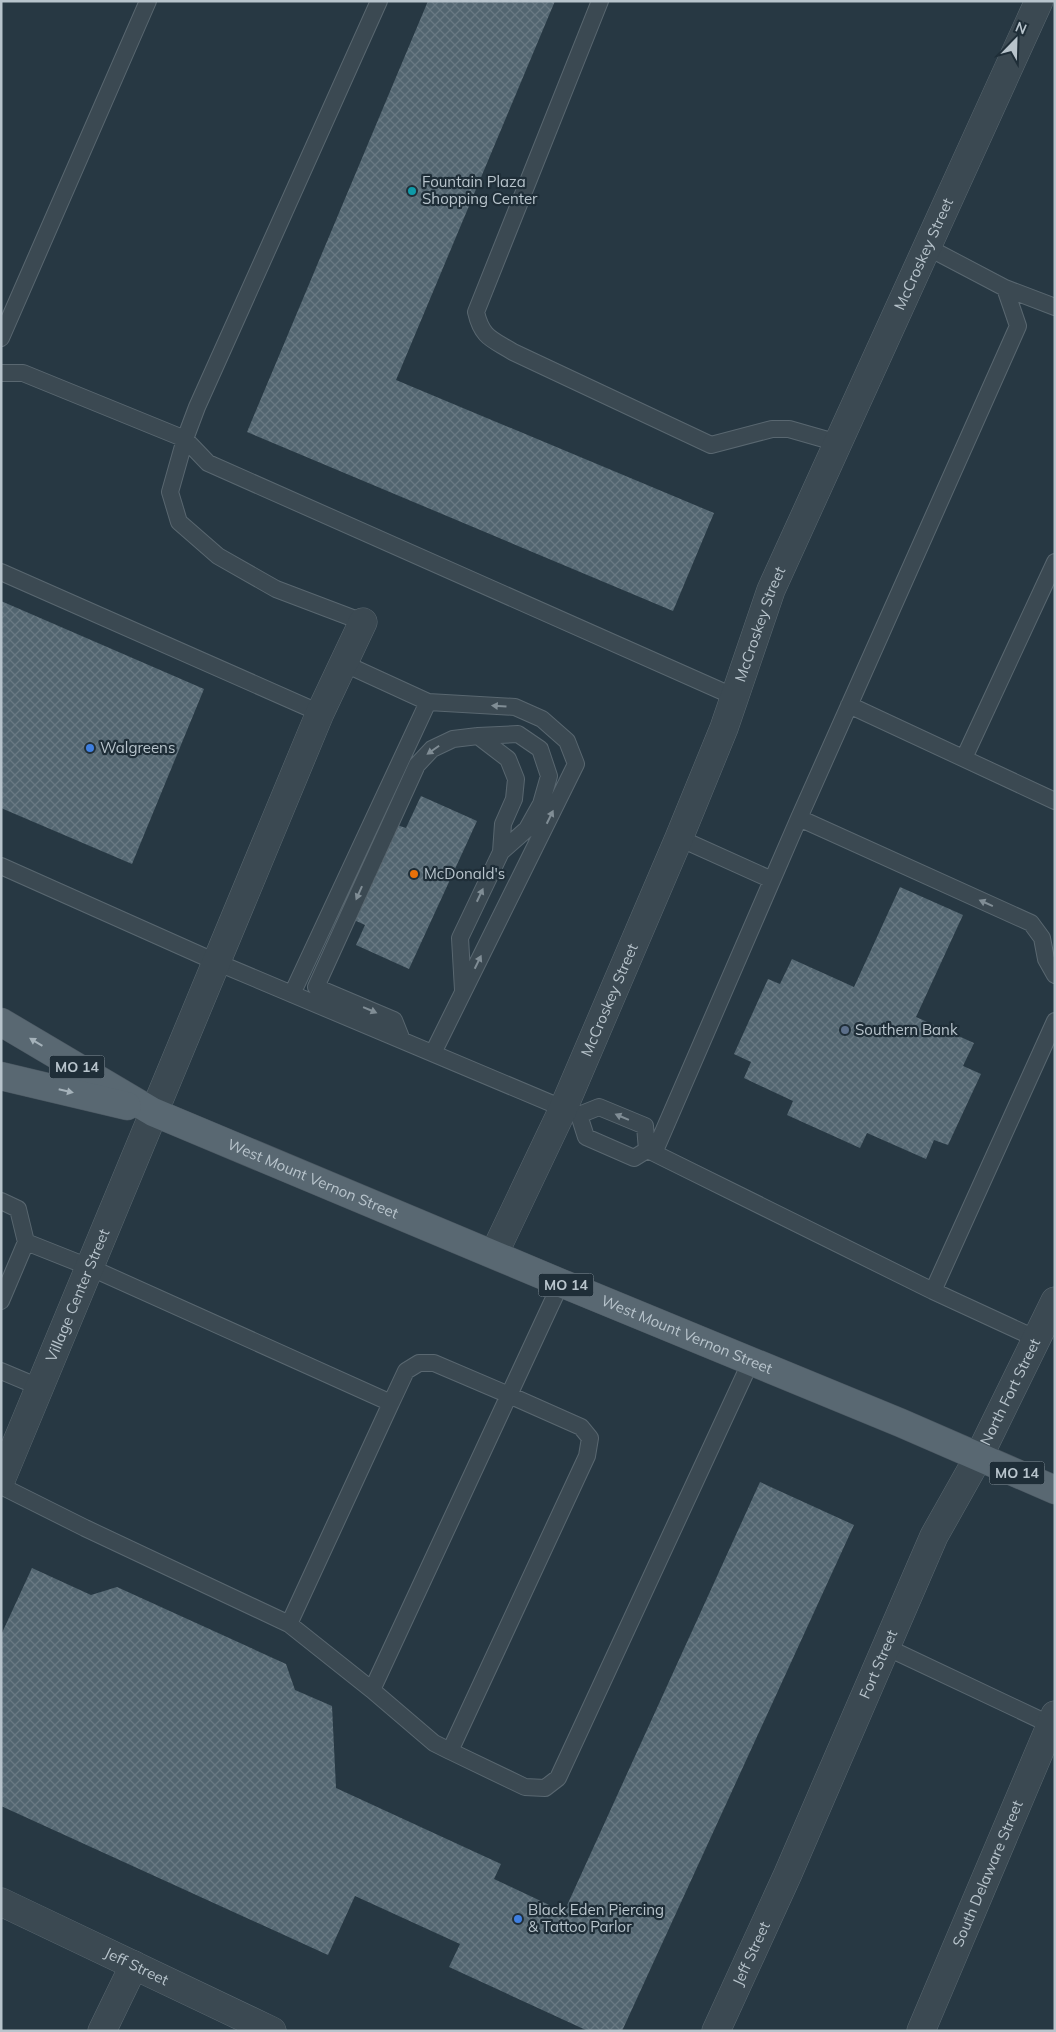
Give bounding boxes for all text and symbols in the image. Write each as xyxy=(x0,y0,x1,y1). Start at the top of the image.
north arrow xyxy=(991,15,1041,65)
text: N xyxy=(1013,18,1029,38)
place label: Fountain Plaza Shopping Center xyxy=(422,172,538,208)
marker: Fountain Plaza Shopping Center xyxy=(406,185,418,197)
street label: McCroskey Street xyxy=(890,195,957,313)
street label: McCroskey Street xyxy=(730,564,789,684)
one-way arrow xyxy=(490,702,506,710)
place label: Walgreens xyxy=(100,738,175,757)
marker: Walgreens xyxy=(84,742,96,754)
one-way arrow xyxy=(426,745,440,755)
one-way arrow xyxy=(546,809,554,824)
place label: McDonald's xyxy=(424,864,505,883)
marker: McDonald's xyxy=(408,868,420,880)
one-way arrow xyxy=(354,886,362,900)
one-way arrow xyxy=(476,888,484,902)
one-way arrow xyxy=(979,899,993,907)
street label: McCroskey Street xyxy=(577,941,642,1059)
one-way arrow xyxy=(474,955,482,969)
one-way arrow xyxy=(363,1006,378,1014)
place label: Southern Bank xyxy=(855,1020,958,1039)
marker: Southern Bank xyxy=(839,1024,851,1036)
one-way arrow xyxy=(29,1038,42,1047)
road number: MO 14 xyxy=(50,1056,104,1078)
one-way arrow xyxy=(58,1087,73,1095)
one-way arrow xyxy=(615,1112,629,1120)
street label: West Mount Vernon Street xyxy=(225,1134,401,1223)
street label: Village Center Street xyxy=(41,1226,113,1365)
road number: MO 14 xyxy=(538,1274,594,1296)
street label: West Mount Vernon Street xyxy=(598,1291,775,1378)
street label: North Fort Street xyxy=(976,1335,1044,1448)
road number: MO 14 xyxy=(990,1462,1044,1485)
street label: Fort Street xyxy=(855,1627,901,1702)
street label: South Delaware Street xyxy=(948,1797,1027,1950)
place label: Black Eden Piercing & Tattoo Parlor xyxy=(528,1900,664,1936)
marker: Black Eden Piercing & Tattoo Parlor xyxy=(512,1913,524,1925)
street label: Jeff Street xyxy=(728,1918,774,1989)
street label: Jeff Street xyxy=(102,1943,172,1989)

